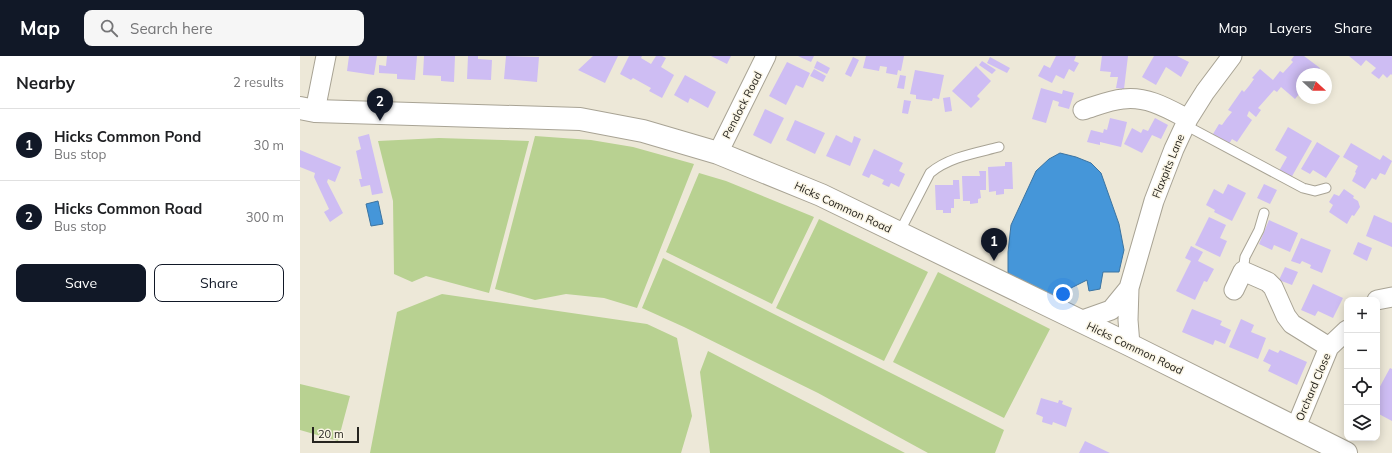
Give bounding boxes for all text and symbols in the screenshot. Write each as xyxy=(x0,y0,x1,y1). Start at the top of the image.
search box xyxy=(84,10,364,46)
text: Map xyxy=(20,16,60,40)
icon: search xyxy=(98,17,120,39)
text: Search here xyxy=(130,19,213,38)
text: Map xyxy=(1218,19,1247,37)
text: Layers xyxy=(1269,19,1312,37)
text: Share xyxy=(1334,19,1372,37)
north arrow xyxy=(1296,68,1332,104)
street label: Pendock Road xyxy=(719,69,765,141)
text: Nearby xyxy=(16,72,75,93)
text: 2 results xyxy=(233,74,284,90)
pin: 2 xyxy=(367,88,393,121)
text: Hicks Common Pond xyxy=(54,127,201,146)
street label: Flaxpits Lane xyxy=(1149,132,1187,200)
text: 1 xyxy=(25,137,33,153)
text: 30 m xyxy=(254,137,284,153)
text: Bus stop xyxy=(54,146,106,162)
street label: Hicks Common Road xyxy=(792,178,894,236)
text: Hicks Common Road xyxy=(54,199,202,218)
text: 2 xyxy=(25,209,33,225)
text: 300 m xyxy=(246,209,284,225)
text: Bus stop xyxy=(54,218,106,234)
pin: 1 xyxy=(981,228,1007,261)
button: Save xyxy=(16,264,146,302)
button: Share xyxy=(154,264,284,302)
your location xyxy=(1053,284,1073,304)
map controls xyxy=(1344,297,1380,441)
button: + xyxy=(1344,297,1380,333)
street label: Hicks Common Road xyxy=(1084,319,1186,377)
button: − xyxy=(1344,333,1380,369)
street label: Orchard Close xyxy=(1292,351,1334,423)
button: locate xyxy=(1344,369,1380,405)
button: layers xyxy=(1344,405,1380,441)
scale bar xyxy=(312,425,359,444)
text: 20 m xyxy=(318,427,344,441)

